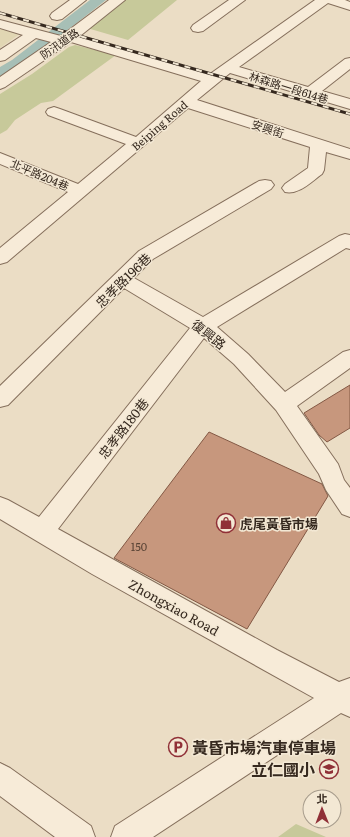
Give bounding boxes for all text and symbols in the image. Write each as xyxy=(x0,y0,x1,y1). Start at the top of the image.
street label: 防汛道路 xyxy=(36,24,82,62)
street label: 林森路一段614巷 xyxy=(247,67,331,107)
street label: Beiping Road xyxy=(128,96,191,154)
street label: 安興街 xyxy=(250,115,286,141)
street label: 北平路204巷 xyxy=(8,155,72,193)
street label: 忠孝路196巷 xyxy=(91,248,155,312)
street label: 復興路 xyxy=(188,315,230,353)
street label: 忠孝路180巷 xyxy=(93,394,153,462)
shop icon: 虎尾黃昏市場 xyxy=(215,512,237,534)
place label: 虎尾黃昏市場 xyxy=(240,514,318,533)
house number: 150 xyxy=(131,538,147,554)
street label: Zhongxiao Road xyxy=(125,574,223,640)
place label: 黃昏市場汽車停車場 xyxy=(192,735,336,759)
parking icon: 黃昏市場汽車停車場 xyxy=(167,736,189,758)
place label: 立仁國小 xyxy=(251,757,315,781)
school or university icon: 立仁國小 xyxy=(318,758,340,780)
north arrow xyxy=(302,789,342,829)
text: 北 xyxy=(316,790,327,806)

